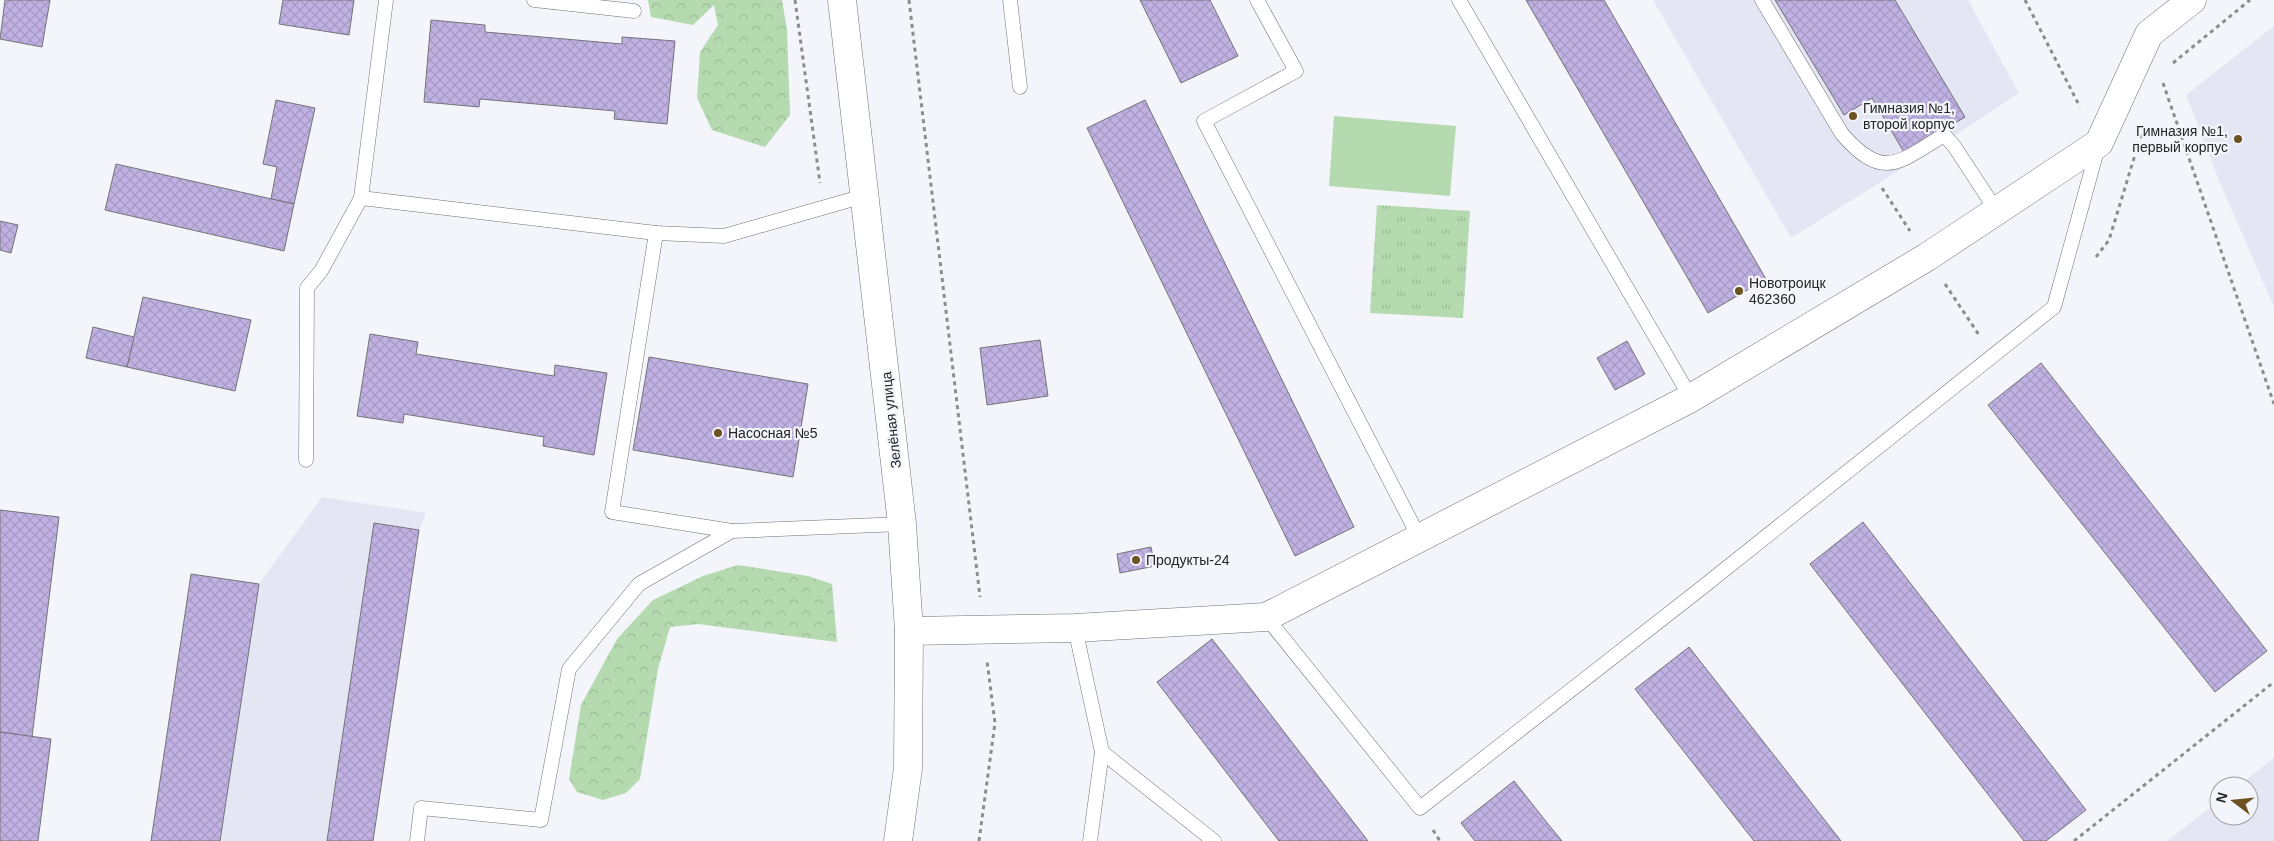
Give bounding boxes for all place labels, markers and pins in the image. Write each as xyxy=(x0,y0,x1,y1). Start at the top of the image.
place label: Гимназия №1, второй корпус xyxy=(1863,100,1955,132)
marker: Гимназия №1, второй корпус xyxy=(1847,110,1859,122)
place label: Гимназия №1, первый корпус xyxy=(2132,123,2228,155)
marker: Гимназия №1, первый корпус xyxy=(2232,133,2244,145)
place label: Новотроицк 462360 xyxy=(1749,275,1826,307)
marker: Новотроицк 462360 xyxy=(1733,285,1745,297)
place label: Насосная №5 xyxy=(728,425,818,441)
marker: Насосная №5 xyxy=(712,427,724,439)
place label: Продукты-24 xyxy=(1146,552,1230,568)
marker: Продукты-24 xyxy=(1130,554,1142,566)

